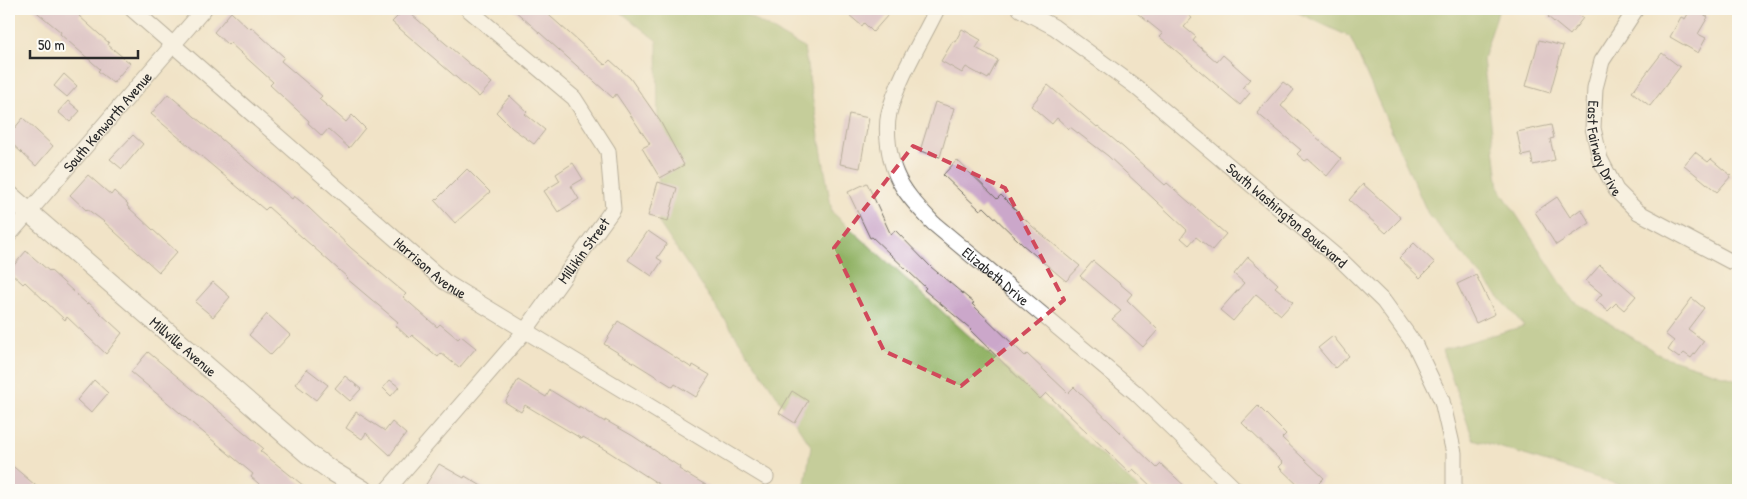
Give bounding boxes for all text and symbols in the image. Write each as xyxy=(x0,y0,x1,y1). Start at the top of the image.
scale bar xyxy=(30,28,138,60)
text: 50 m xyxy=(38,34,65,55)
street label: South Kenworth Avenue xyxy=(58,67,156,176)
street label: East Fairway Drive xyxy=(1582,100,1627,201)
street label: South Washington Boulevard xyxy=(1222,158,1352,272)
street label: Millikin Street xyxy=(552,212,615,288)
street label: Harrison Avenue xyxy=(390,232,471,303)
street label: Elizabeth Drive xyxy=(958,242,1034,310)
street label: Millville Avenue xyxy=(146,311,222,381)

